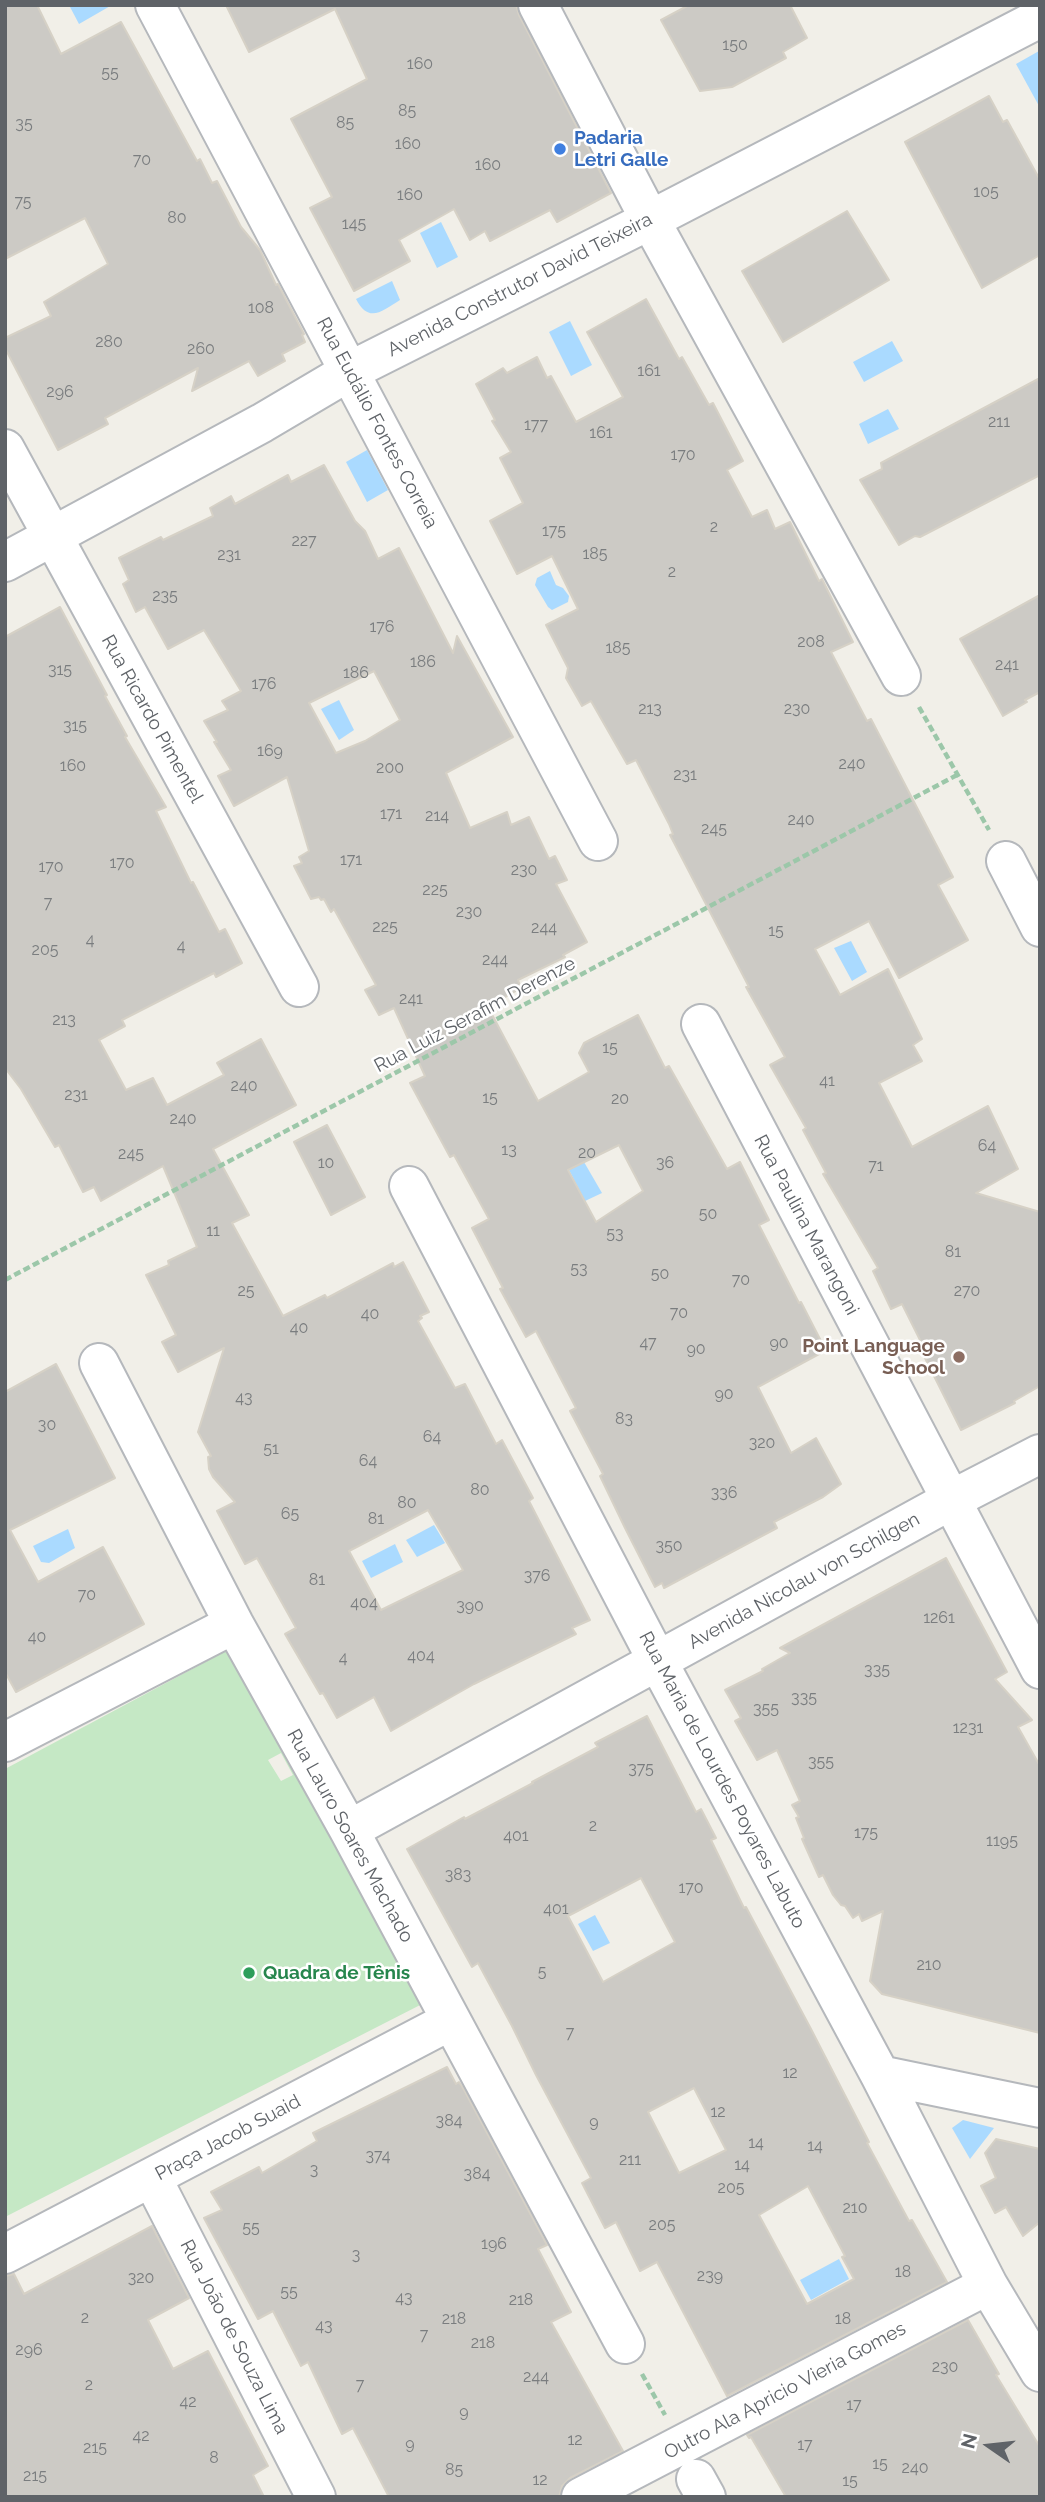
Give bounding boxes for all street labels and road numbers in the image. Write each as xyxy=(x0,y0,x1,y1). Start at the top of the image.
street label: Avenida Construtor David Teixeira xyxy=(384,208,656,362)
street label: Rua Eudálio Fontes Correia xyxy=(311,313,443,533)
street label: Rua Ricardo Pimentel xyxy=(96,631,208,807)
street label: Rua Luiz Serafim Derenze xyxy=(371,952,579,1078)
street label: Rua Paulina Marangoni xyxy=(749,1131,863,1319)
street label: Avenida Nicolau von Schilgen xyxy=(684,1508,924,1654)
street label: Rua Maria de Lourdes Poyares Labuto xyxy=(634,1628,810,1932)
street label: Rua Lauro Soares Machado xyxy=(282,1725,418,1947)
street label: Praça Jacob Suaid xyxy=(152,2090,304,2186)
street label: Rua João de Souza Lima xyxy=(175,2236,293,2438)
street label: Outro Ala Apricio Vieria Gomes xyxy=(660,2317,910,2465)

